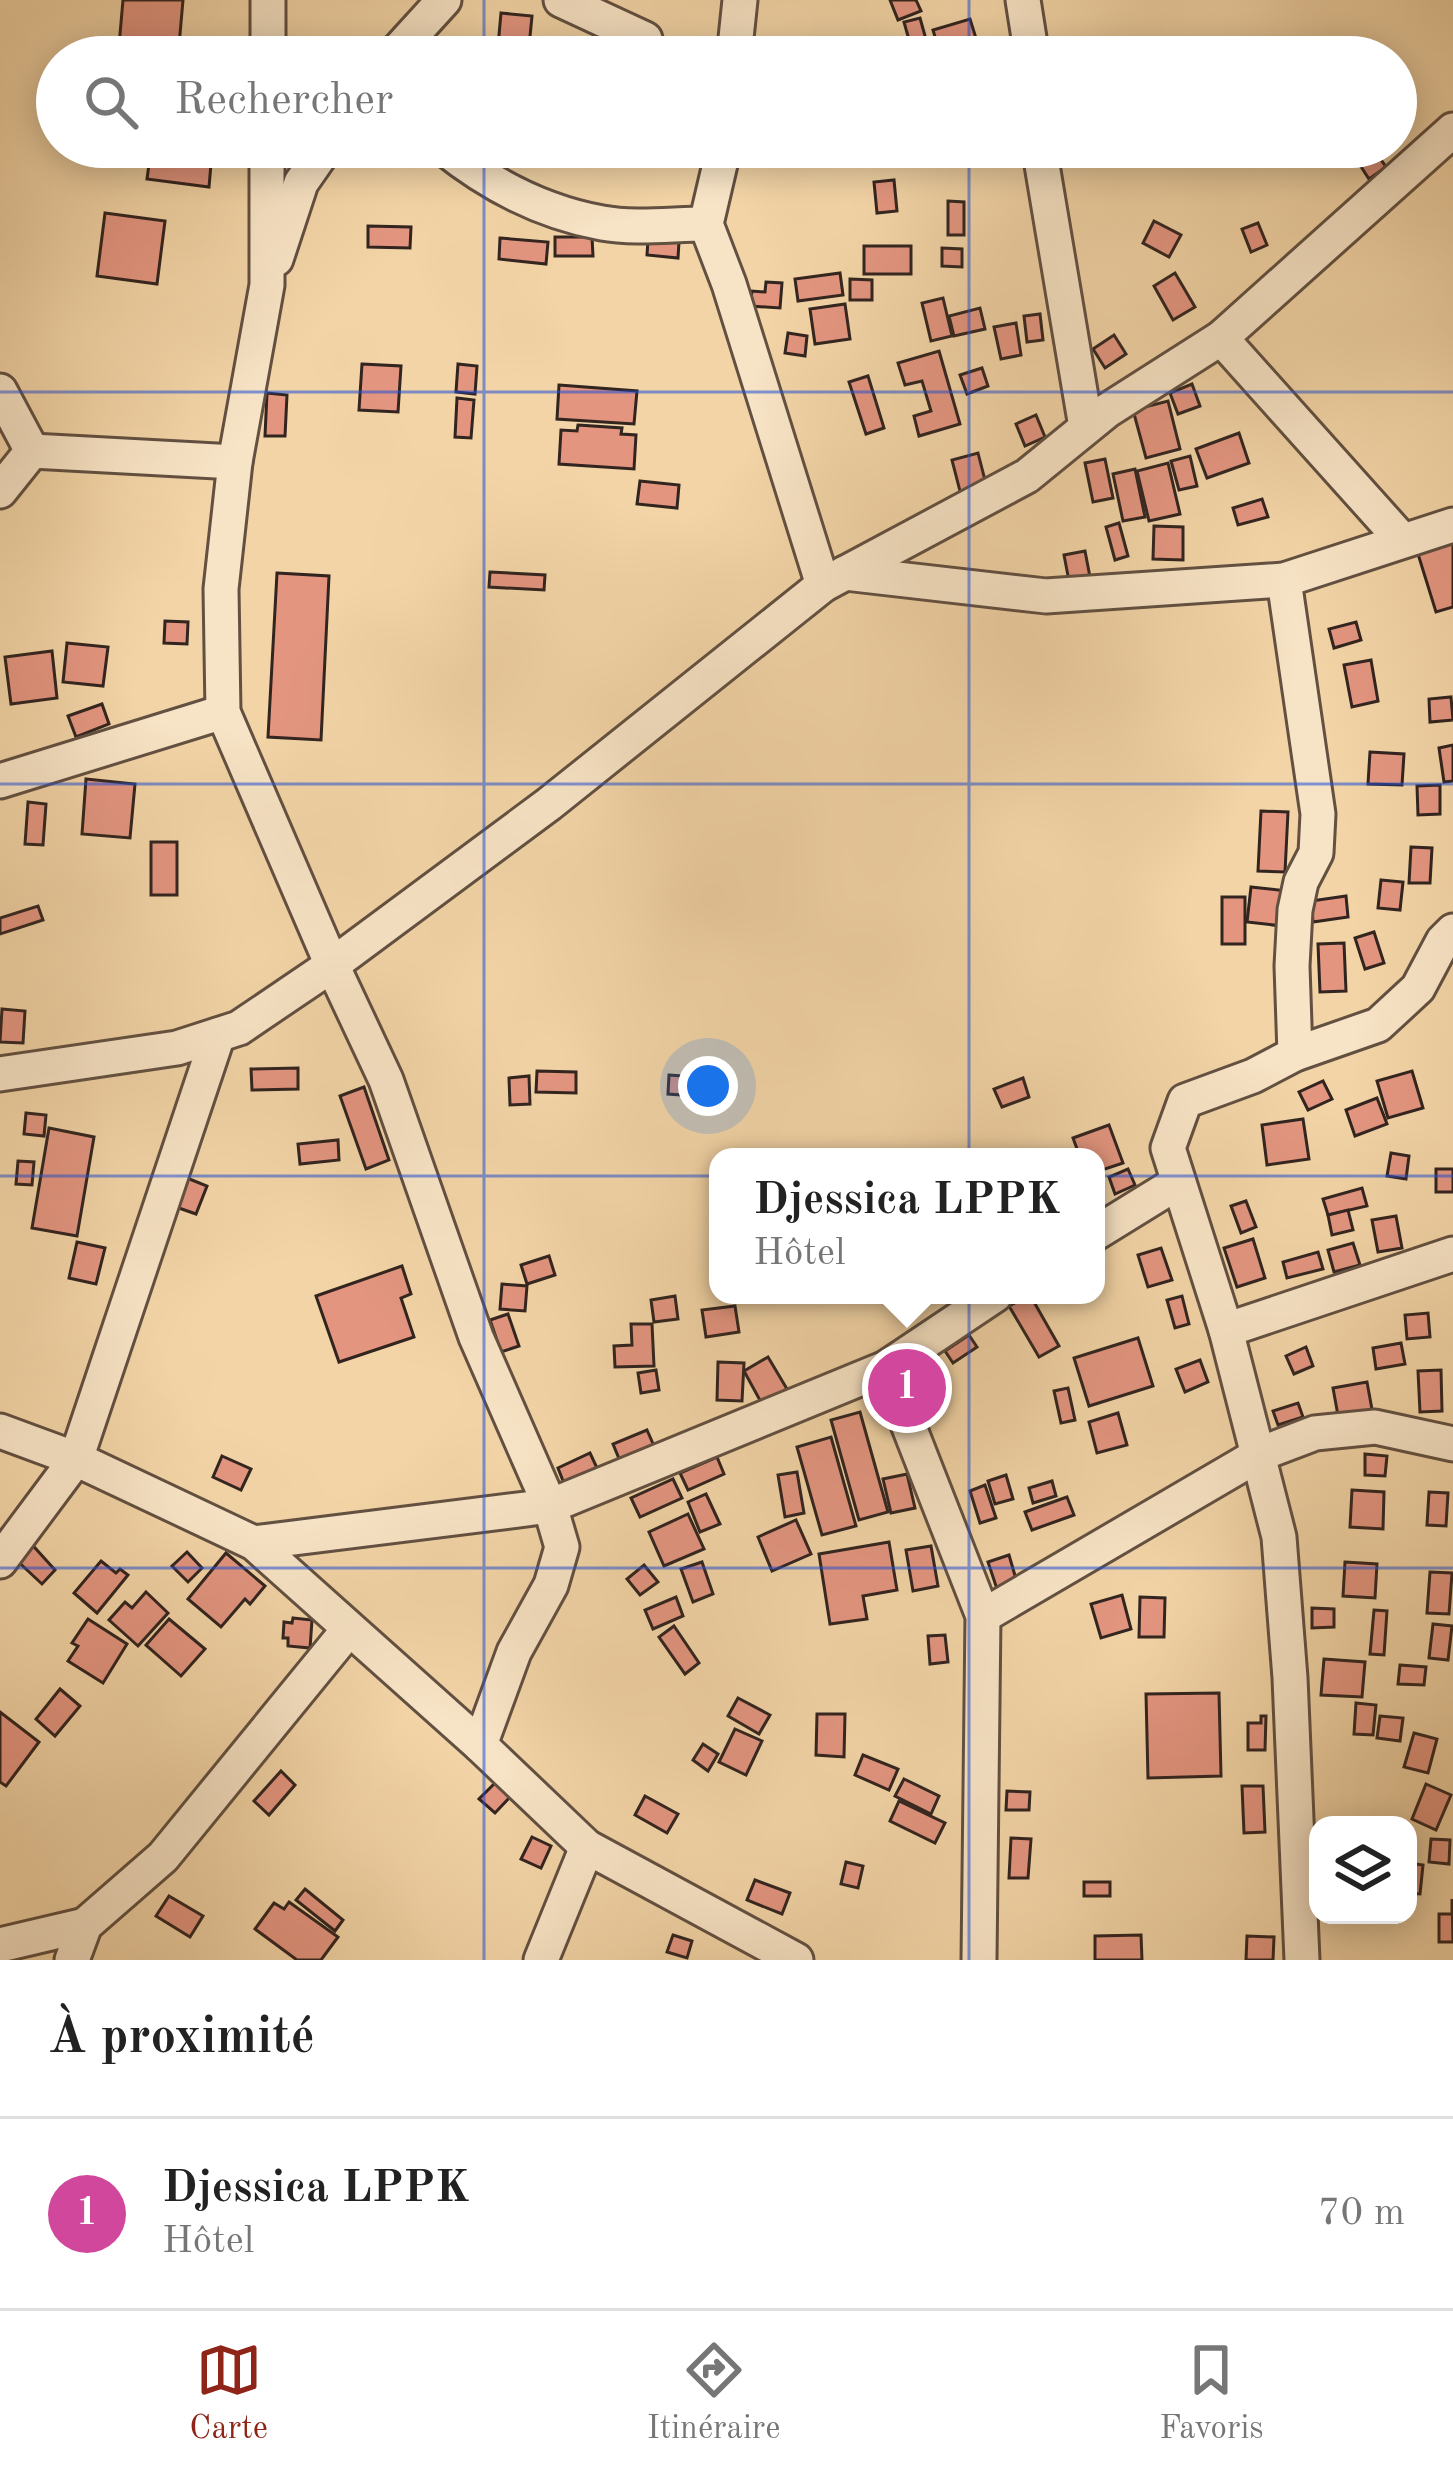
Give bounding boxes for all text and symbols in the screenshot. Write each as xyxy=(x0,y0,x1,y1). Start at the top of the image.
search box xyxy=(36,36,1417,168)
icon: search xyxy=(78,69,144,135)
text: Rechercher xyxy=(174,79,393,124)
your location xyxy=(678,1056,738,1116)
popup xyxy=(709,1148,1105,1304)
text: Djessica LPPK xyxy=(753,1179,1061,1224)
text: Hôtel xyxy=(753,1234,845,1273)
pin: 1 xyxy=(868,1343,946,1433)
map controls xyxy=(1309,1816,1417,1924)
button: layers xyxy=(1309,1816,1417,1924)
text: À proximité xyxy=(48,2013,315,2064)
text: Djessica LPPK xyxy=(162,2167,470,2212)
text: 1 xyxy=(76,2194,98,2233)
text: 70 m xyxy=(1318,2194,1405,2233)
text: Hôtel xyxy=(162,2222,254,2261)
tab: Carte xyxy=(189,2337,268,2450)
tab: Itinéraire xyxy=(647,2337,781,2450)
tab: Favoris xyxy=(1159,2337,1264,2450)

